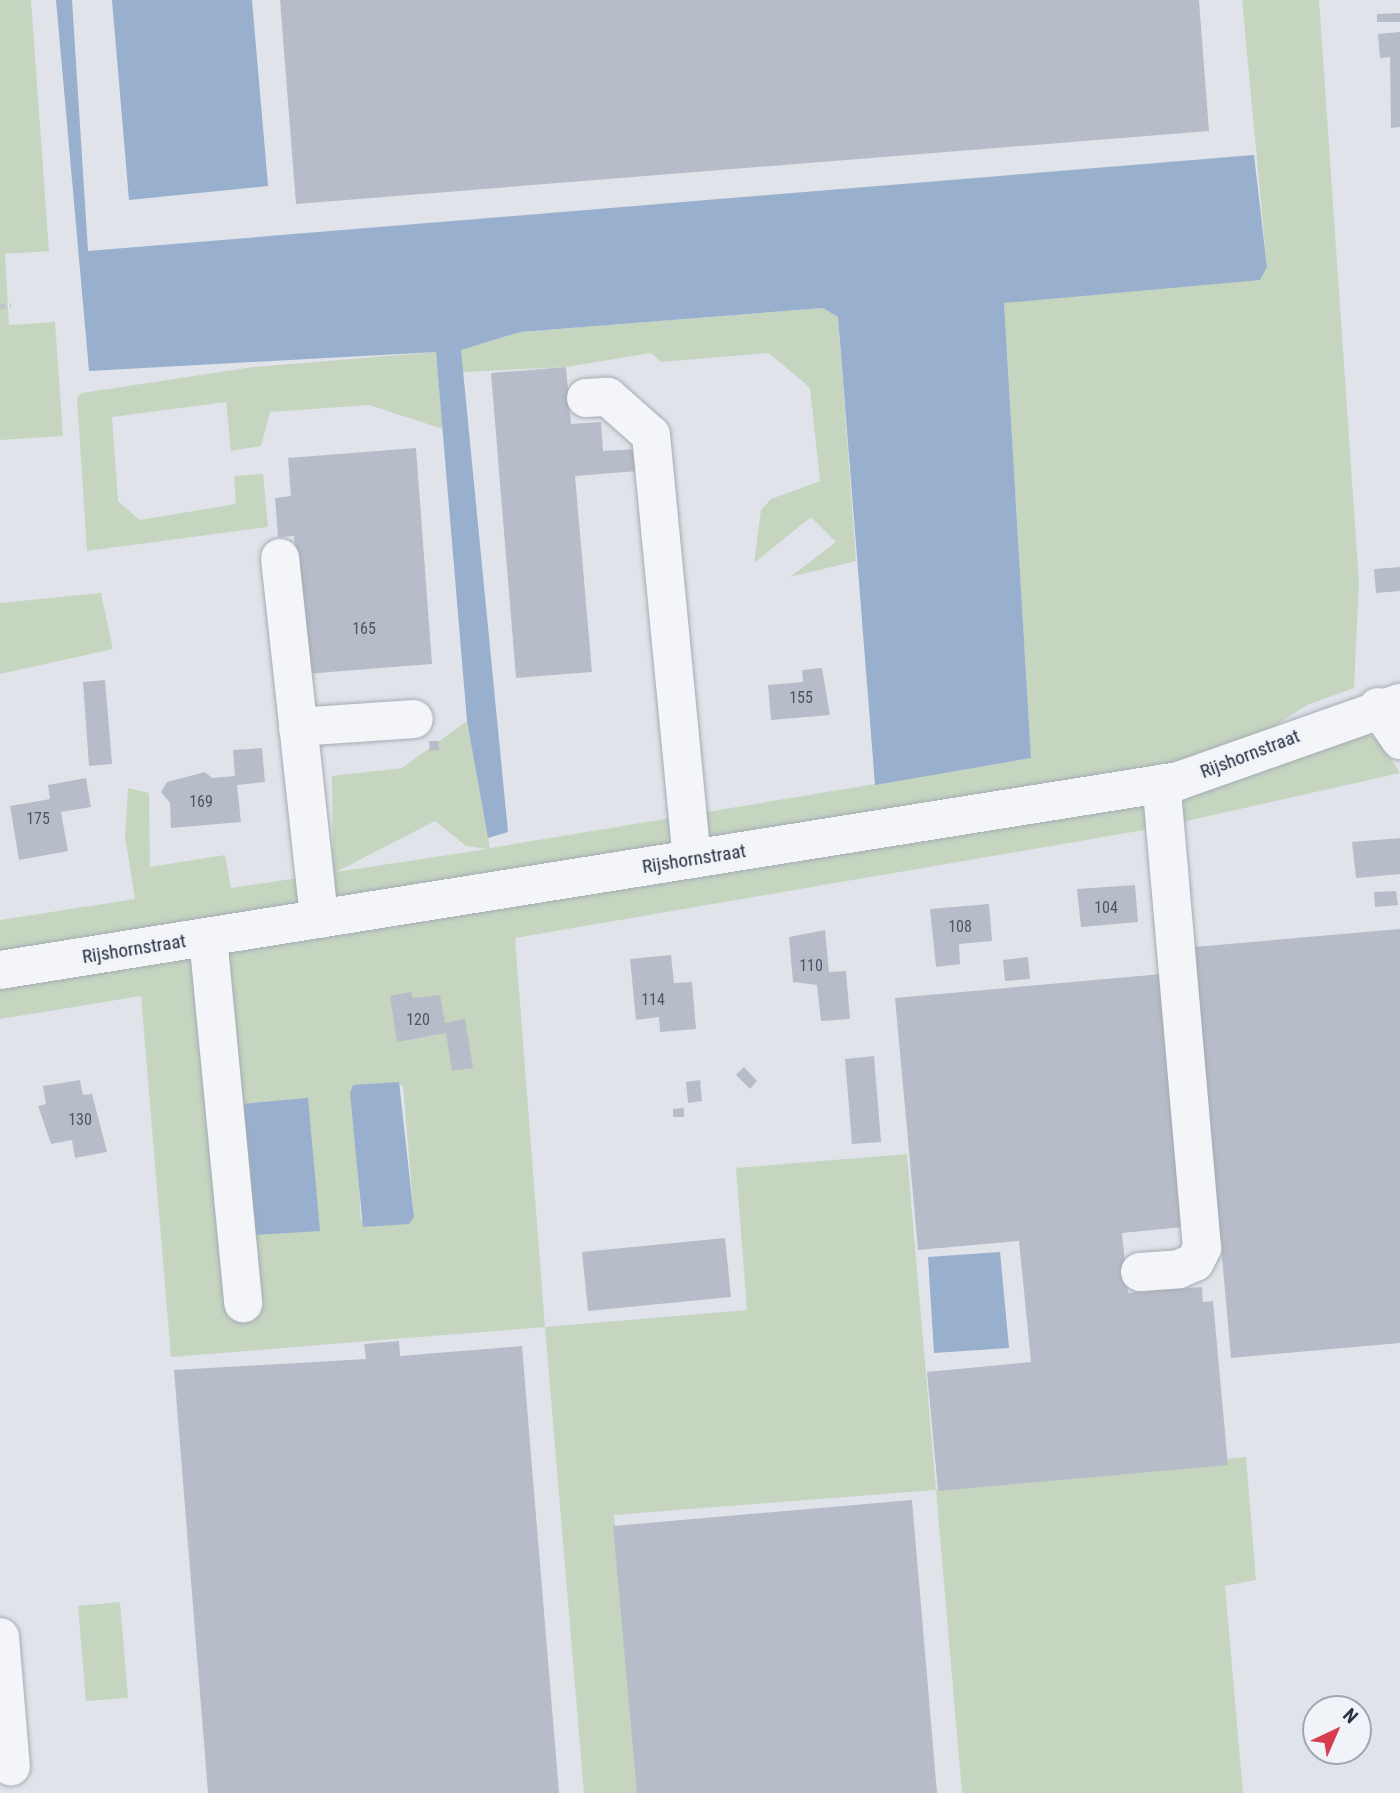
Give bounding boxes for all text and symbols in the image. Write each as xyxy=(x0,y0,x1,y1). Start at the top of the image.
house number: 165 xyxy=(352,619,376,639)
house number: 155 xyxy=(789,688,813,708)
street label: Rijshornstraat xyxy=(1197,725,1303,783)
house number: 169 xyxy=(189,792,213,812)
house number: 175 xyxy=(26,809,50,829)
street label: Rijshornstraat xyxy=(641,840,747,878)
house number: 104 xyxy=(1094,898,1118,918)
house number: 108 xyxy=(948,917,972,937)
street label: Rijshornstraat xyxy=(81,930,187,968)
house number: 110 xyxy=(799,956,823,976)
house number: 114 xyxy=(641,990,665,1010)
house number: 120 xyxy=(406,1010,430,1030)
house number: 130 xyxy=(68,1110,92,1130)
north arrow xyxy=(1302,1695,1372,1765)
text: N xyxy=(1338,1704,1363,1728)

